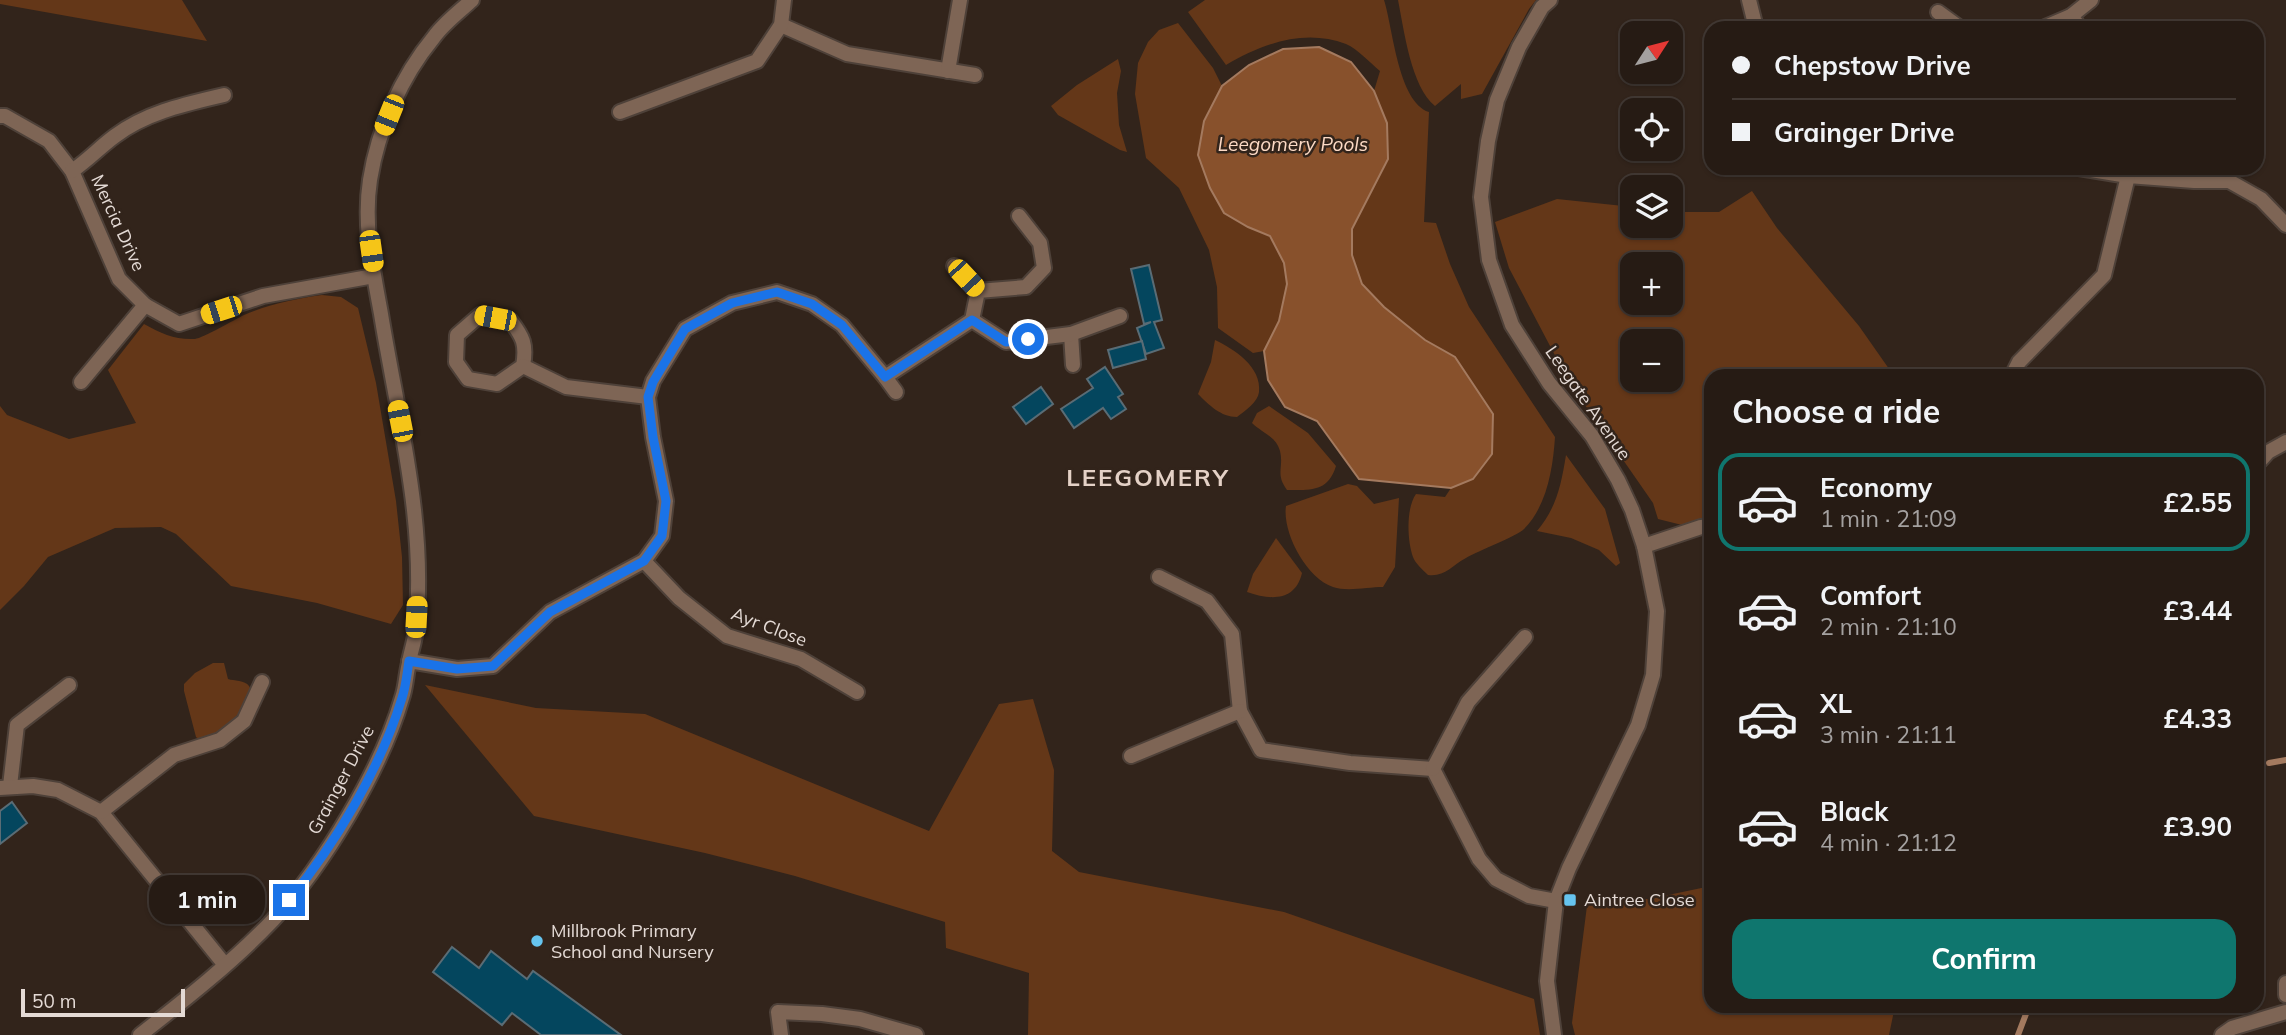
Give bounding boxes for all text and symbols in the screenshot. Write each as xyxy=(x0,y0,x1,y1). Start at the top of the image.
north arrow xyxy=(1620,21,1684,84)
map controls xyxy=(1620,21,1683,392)
text: Chepstow Drive xyxy=(1774,49,1971,82)
car xyxy=(372,92,407,138)
button: locate xyxy=(1620,98,1683,161)
text: Grainger Drive xyxy=(1774,116,1955,149)
water label: Leegomery Pools xyxy=(1218,132,1368,156)
street label: Mercia Drive xyxy=(86,171,151,275)
button: layers xyxy=(1620,175,1683,238)
car xyxy=(358,229,385,273)
button: + xyxy=(1620,252,1683,315)
car xyxy=(944,255,989,301)
car xyxy=(198,294,245,326)
car xyxy=(473,304,518,332)
route start xyxy=(1012,323,1044,355)
button: − xyxy=(1620,329,1683,392)
street label: Leegate Avenue xyxy=(1540,341,1636,464)
text: Choose a ride xyxy=(1732,391,1940,431)
car xyxy=(386,398,415,444)
district label: LEEGOMERY xyxy=(1066,462,1230,492)
icon: car xyxy=(1736,471,1799,534)
text: Economy xyxy=(1820,471,1932,504)
text: £2.55 xyxy=(2163,486,2232,519)
text: 1 min · 21:09 xyxy=(1820,504,1957,533)
icon: car xyxy=(1736,579,1799,642)
text: Comfort xyxy=(1820,579,1921,612)
text: £3.44 xyxy=(2163,594,2232,627)
car xyxy=(405,595,428,639)
street label: Ayr Close xyxy=(728,602,810,651)
text: 2 min · 21:10 xyxy=(1820,612,1957,641)
icon: car xyxy=(1736,687,1799,750)
text: XL xyxy=(1820,687,1852,720)
text: £4.33 xyxy=(2163,702,2232,735)
text: 3 min · 21:11 xyxy=(1820,720,1957,749)
street label: Grainger Drive xyxy=(302,721,379,838)
icon: car xyxy=(1736,795,1799,858)
text: Black xyxy=(1820,795,1888,828)
text: £3.90 xyxy=(2163,810,2232,843)
text: 4 min · 21:12 xyxy=(1820,828,1957,857)
callout: 1 min xyxy=(149,876,264,925)
route end xyxy=(273,884,305,916)
text: 1 min xyxy=(177,885,237,914)
place label: Aintree Close xyxy=(1584,888,1695,911)
marker: Aintree Close xyxy=(1562,892,1578,908)
place label: Millbrook Primary School and Nursery xyxy=(551,919,714,963)
button: Confirm xyxy=(1732,919,2236,999)
marker: Millbrook Primary School and Nursery xyxy=(529,933,545,949)
scale bar xyxy=(21,986,186,1018)
text: 50 m xyxy=(32,989,76,1013)

